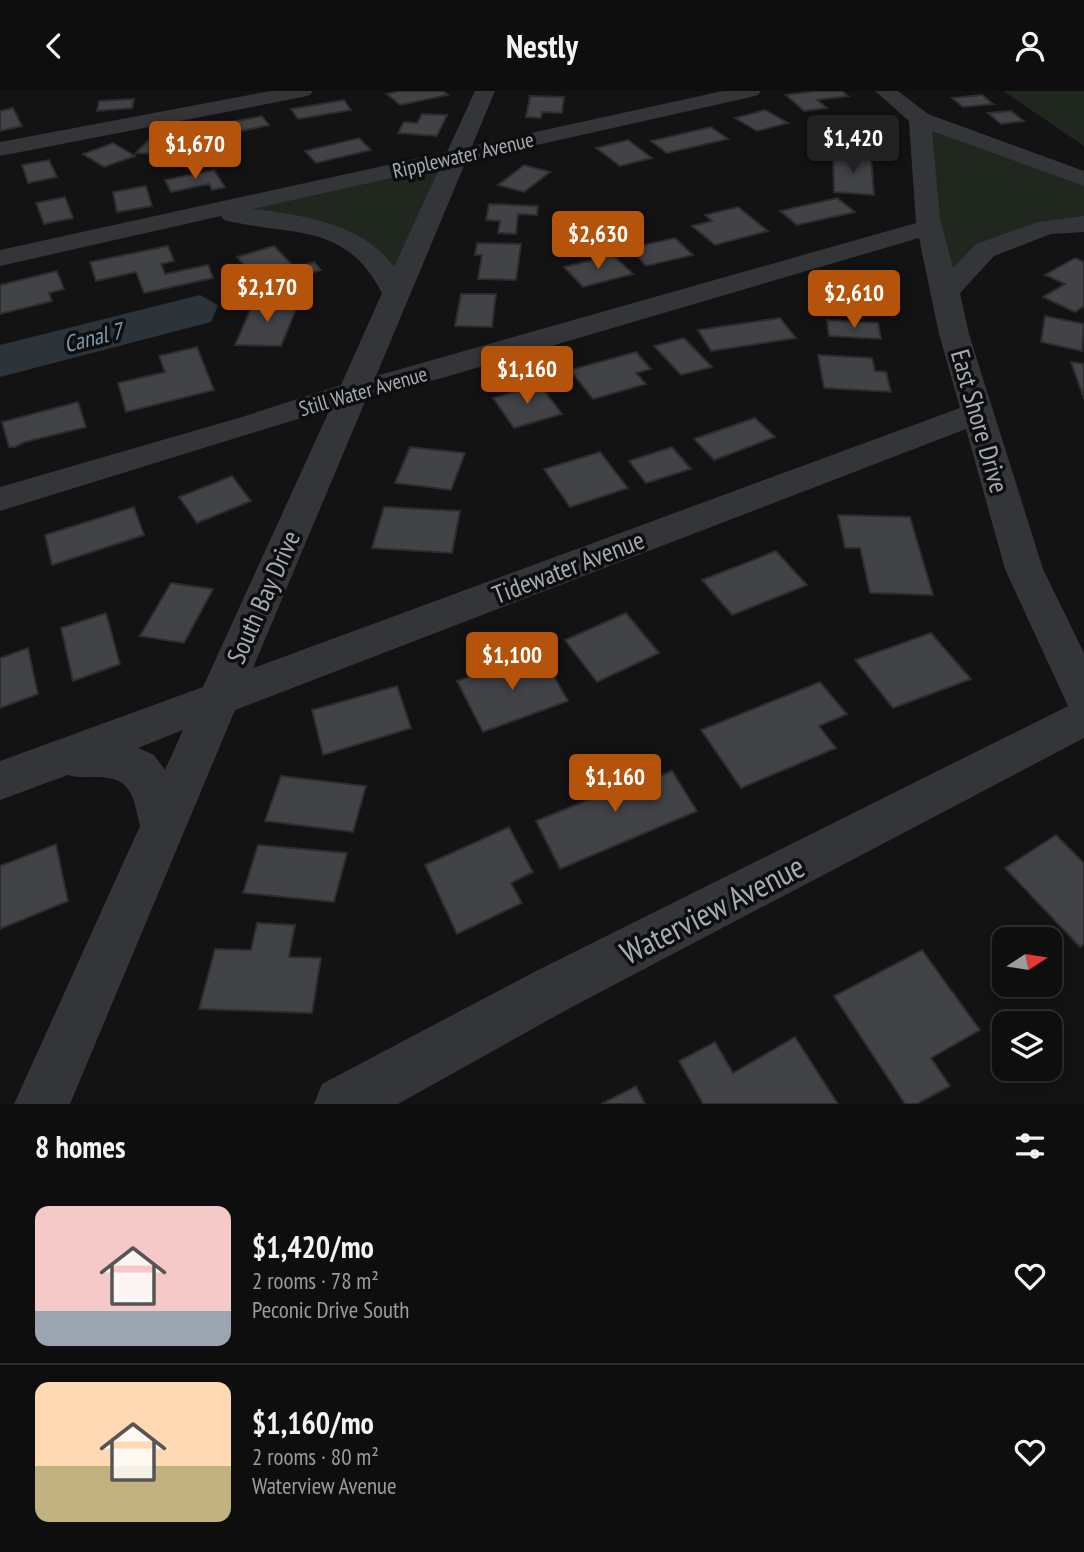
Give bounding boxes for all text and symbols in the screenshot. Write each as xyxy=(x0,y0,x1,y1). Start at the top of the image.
text: Nestly xyxy=(506,25,578,67)
icon: back xyxy=(35,27,73,65)
icon: person xyxy=(1011,27,1049,65)
pin: $1,420 xyxy=(796,115,910,175)
pin: $1,670 xyxy=(138,122,252,181)
text: $1,420 xyxy=(823,123,883,152)
street label: Ripplewater Avenue xyxy=(390,126,536,184)
text: $1,670 xyxy=(165,129,225,158)
pin: $2,630 xyxy=(541,211,655,271)
text: $2,630 xyxy=(568,219,628,248)
pin: $2,170 xyxy=(210,265,324,324)
pin: $2,610 xyxy=(797,271,911,330)
text: $2,170 xyxy=(237,272,297,301)
text: $2,610 xyxy=(824,278,884,307)
water label: Canal 7 xyxy=(61,315,129,358)
street label: East Shore Drive xyxy=(944,346,1016,496)
pin: $1,160 xyxy=(470,347,584,406)
text: $1,160 xyxy=(497,354,557,383)
street label: Still Water Avenue xyxy=(296,360,430,422)
street label: Tidewater Avenue xyxy=(487,523,649,611)
street label: South Bay Drive xyxy=(219,525,307,669)
pin: $1,100 xyxy=(455,633,569,692)
text: $1,100 xyxy=(482,640,542,669)
pin: $1,160 xyxy=(558,755,672,814)
text: $1,160 xyxy=(585,762,645,791)
street label: Waterview Avenue xyxy=(613,845,811,973)
north arrow xyxy=(992,927,1062,997)
map controls xyxy=(992,927,1062,1081)
button: layers xyxy=(992,1011,1062,1081)
text: 8 homes xyxy=(35,1127,126,1166)
icon: filters xyxy=(1011,1127,1049,1165)
text: $1,420/mo xyxy=(252,1227,374,1266)
icon: home xyxy=(91,1234,175,1318)
icon: heart xyxy=(1011,1257,1049,1295)
text: 2 rooms · 78 m² xyxy=(252,1266,379,1295)
text: Peconic Drive South xyxy=(252,1295,409,1324)
text: $1,160/mo xyxy=(252,1403,374,1442)
icon: home xyxy=(91,1410,175,1494)
icon: heart xyxy=(1011,1433,1049,1471)
text: 2 rooms · 80 m² xyxy=(252,1442,379,1471)
text: Waterview Avenue xyxy=(252,1471,397,1500)

